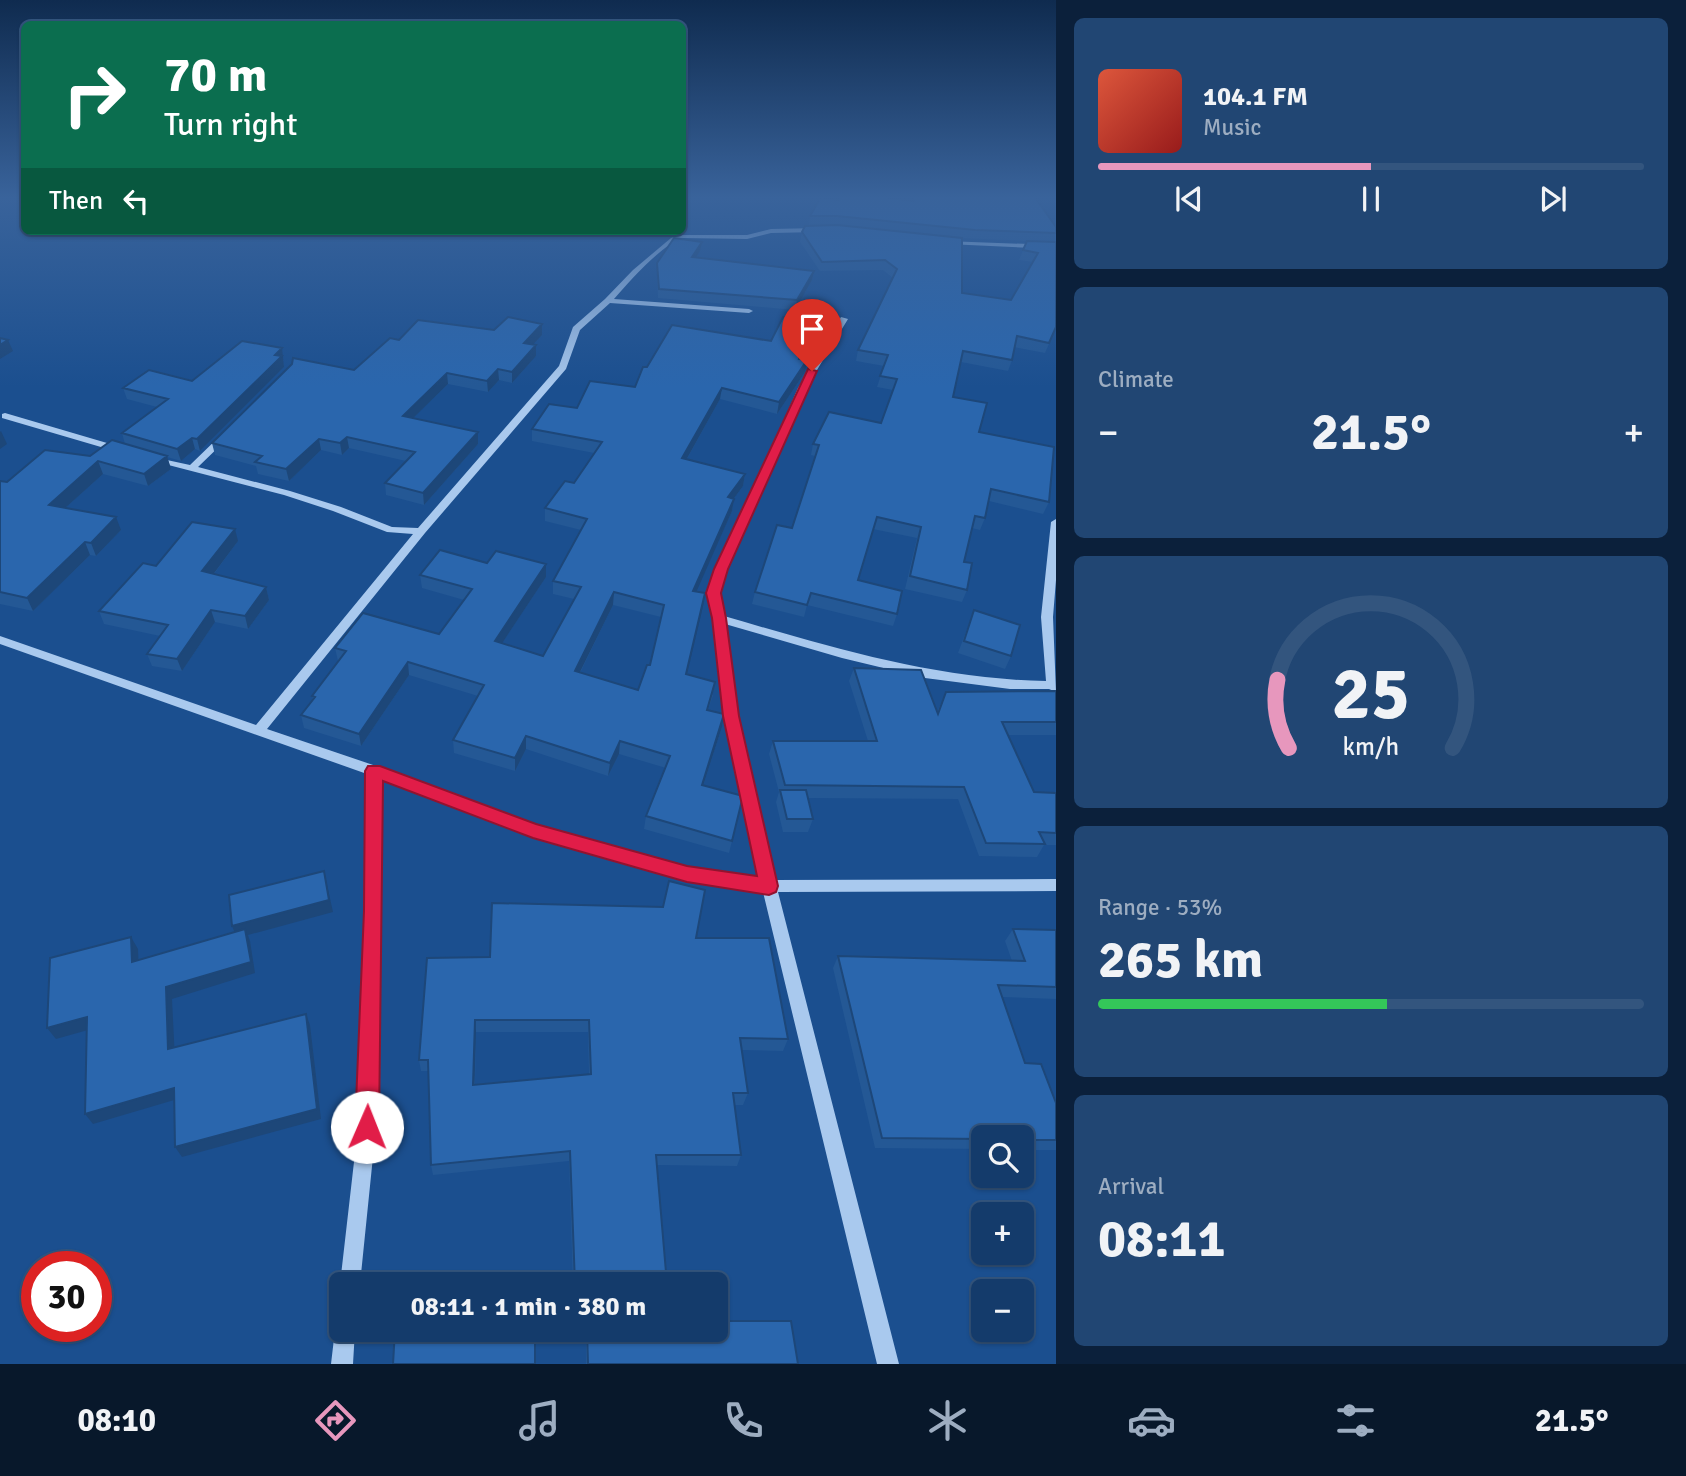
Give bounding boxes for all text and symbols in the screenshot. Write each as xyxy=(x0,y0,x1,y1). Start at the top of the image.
text: 70 m xyxy=(164,45,267,105)
icon: right xyxy=(49,49,140,140)
text: 104.1 FM xyxy=(1203,81,1308,113)
text: Turn right xyxy=(164,105,297,144)
text: Music xyxy=(1203,113,1261,142)
icon: previous xyxy=(1170,180,1208,218)
icon: pause xyxy=(1352,180,1390,218)
icon: next xyxy=(1534,180,1572,218)
icon: left xyxy=(117,182,155,220)
text: Then xyxy=(49,185,103,217)
pin xyxy=(782,299,842,371)
icon: arrive xyxy=(793,310,831,348)
text: Climate xyxy=(1098,365,1174,394)
text: 21.5° xyxy=(1311,400,1431,464)
text: − xyxy=(1098,409,1119,456)
text: + xyxy=(1623,409,1644,456)
text: 25 xyxy=(1332,650,1410,739)
text: km/h xyxy=(1343,731,1399,762)
text: Range · 53% xyxy=(1098,893,1222,922)
text: 265 km xyxy=(1098,928,1263,992)
position arrow xyxy=(330,1090,404,1164)
map controls xyxy=(971,1125,1034,1342)
button: search xyxy=(971,1125,1034,1188)
text: Arrival xyxy=(1098,1172,1164,1201)
button: + xyxy=(971,1202,1034,1265)
text: 08:11 xyxy=(1098,1207,1226,1271)
speed limit sign: 30 xyxy=(21,1251,112,1342)
button: − xyxy=(971,1279,1034,1342)
text: 08:11 · 1 min · 380 m xyxy=(411,1291,646,1323)
icon: directions xyxy=(311,1396,360,1445)
icon: music xyxy=(515,1396,564,1445)
icon: phone xyxy=(719,1396,768,1445)
icon: climate xyxy=(923,1396,972,1445)
icon: car xyxy=(1127,1396,1176,1445)
icon: filters xyxy=(1331,1396,1380,1445)
text: 08:10 xyxy=(77,1401,156,1440)
text: 21.5° xyxy=(1535,1401,1609,1440)

